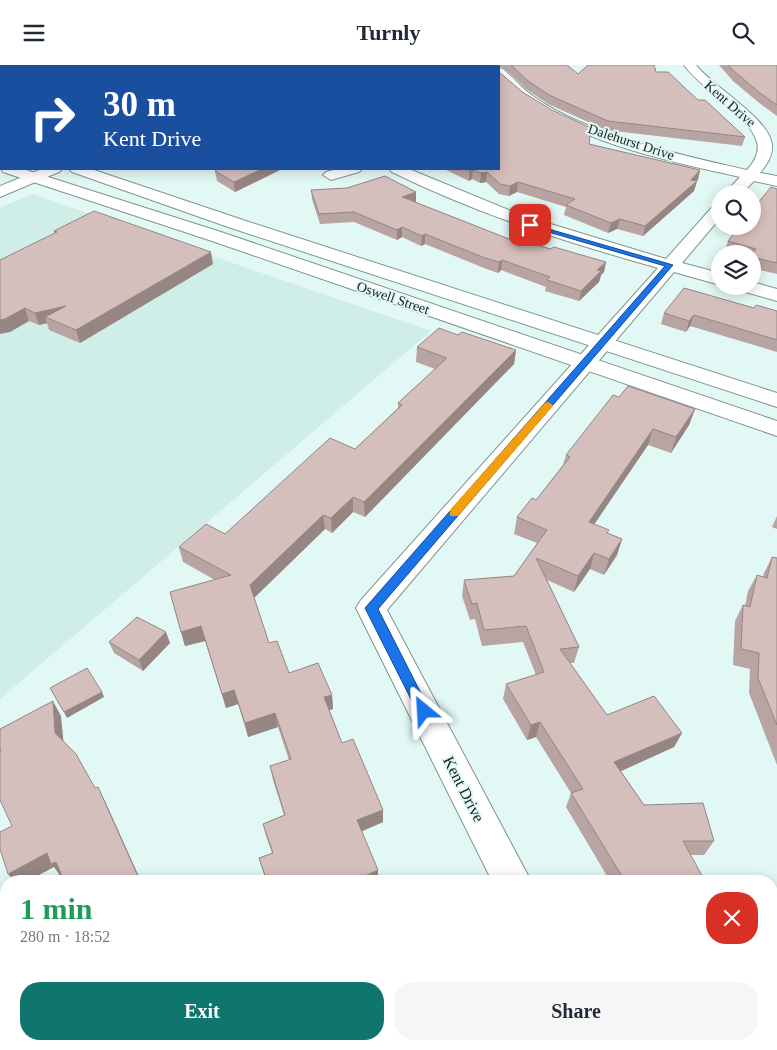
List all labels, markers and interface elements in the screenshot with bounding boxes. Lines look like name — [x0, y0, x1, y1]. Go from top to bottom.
icon: menu — [20, 19, 48, 47]
icon: search — [729, 19, 757, 47]
text: Turnly — [356, 20, 421, 45]
street label: Kent Drive — [701, 78, 759, 130]
icon: right — [20, 85, 85, 150]
text: 30 m — [103, 85, 176, 124]
street label: Dalehurst Drive — [586, 121, 676, 163]
text: Kent Drive — [103, 126, 201, 151]
map controls — [711, 185, 761, 295]
button: search — [711, 185, 761, 235]
pin — [509, 204, 551, 246]
icon: arrive — [516, 211, 544, 239]
button: layers — [711, 245, 761, 295]
street label: Oswell Street — [355, 279, 431, 317]
position arrow — [397, 684, 449, 736]
street label: Kent Drive — [440, 753, 488, 825]
text: 1 min — [20, 892, 93, 925]
button: close — [706, 892, 758, 944]
text: 280 m · 18:52 — [20, 928, 110, 945]
button: Exit — [20, 982, 384, 1040]
button: Share — [394, 982, 758, 1040]

